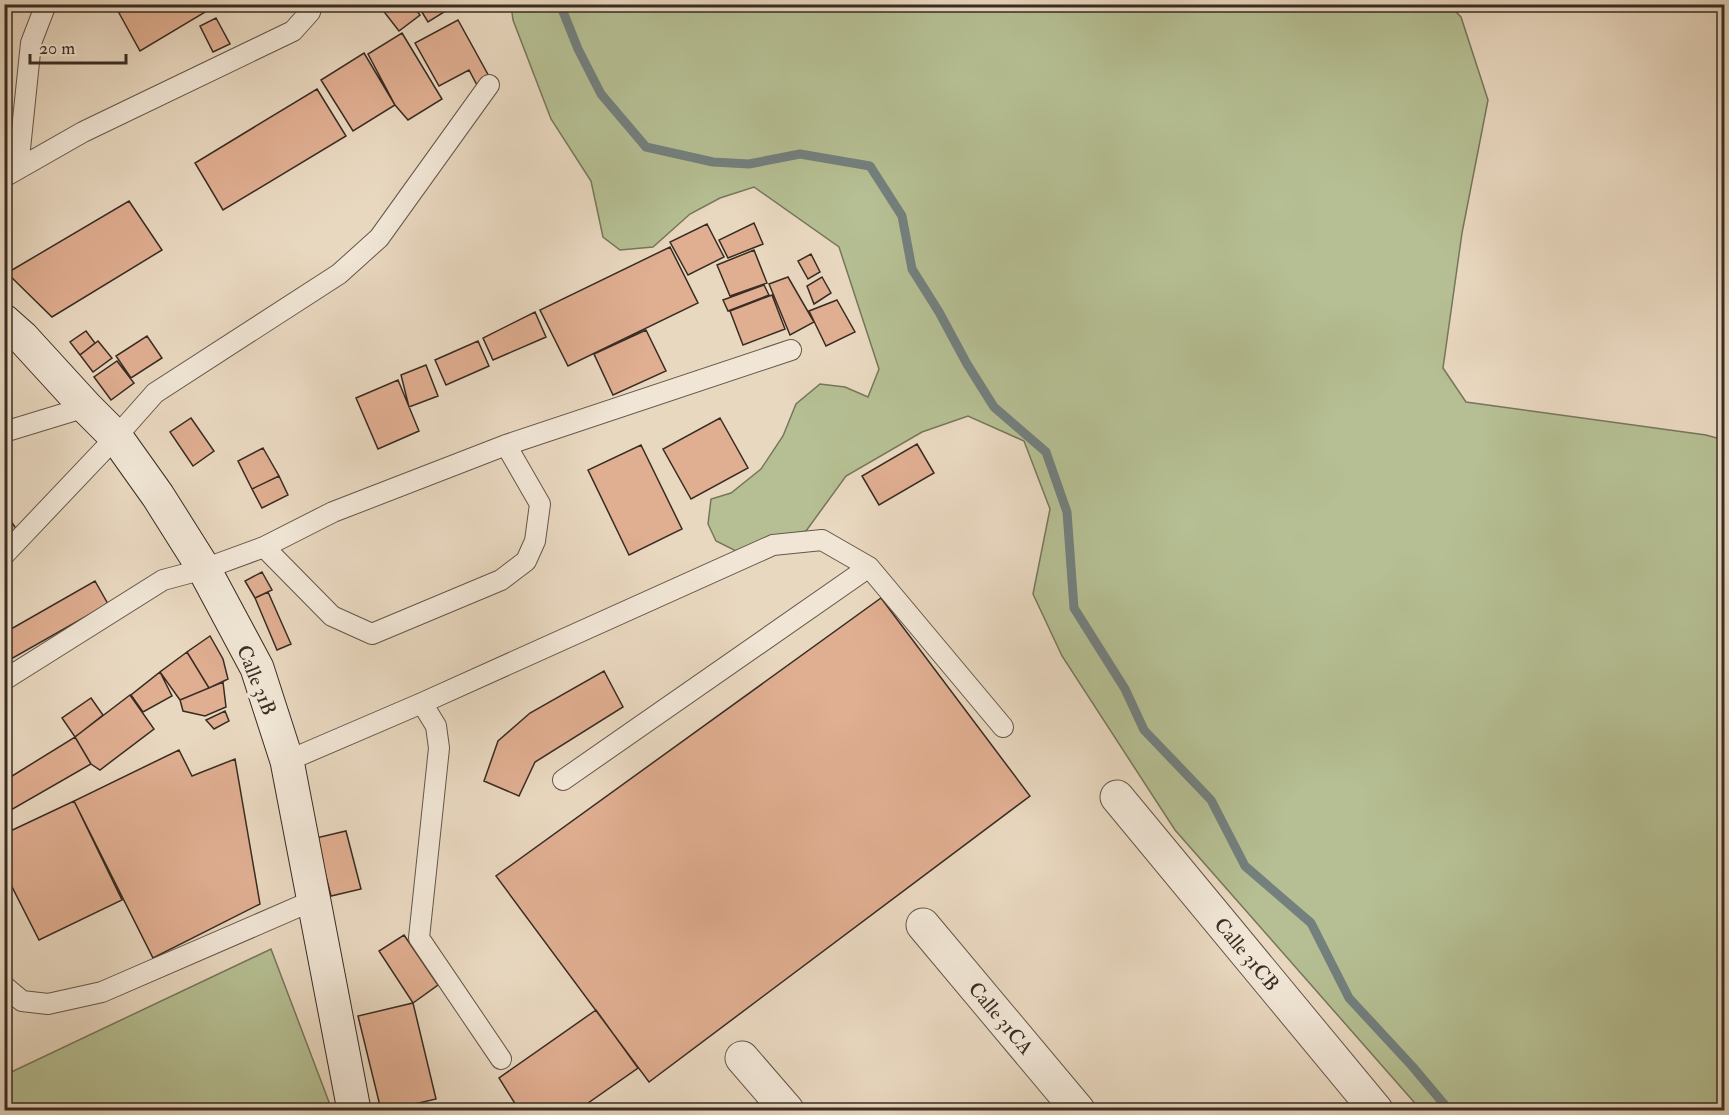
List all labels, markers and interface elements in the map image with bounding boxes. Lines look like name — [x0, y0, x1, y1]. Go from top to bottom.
scale bar — [30, 27, 126, 65]
text: 20 m — [39, 37, 75, 60]
street label: Calle 31B — [231, 641, 282, 719]
street label: Calle 31CB — [1209, 913, 1285, 996]
street label: Calle 31CA — [963, 977, 1039, 1060]

